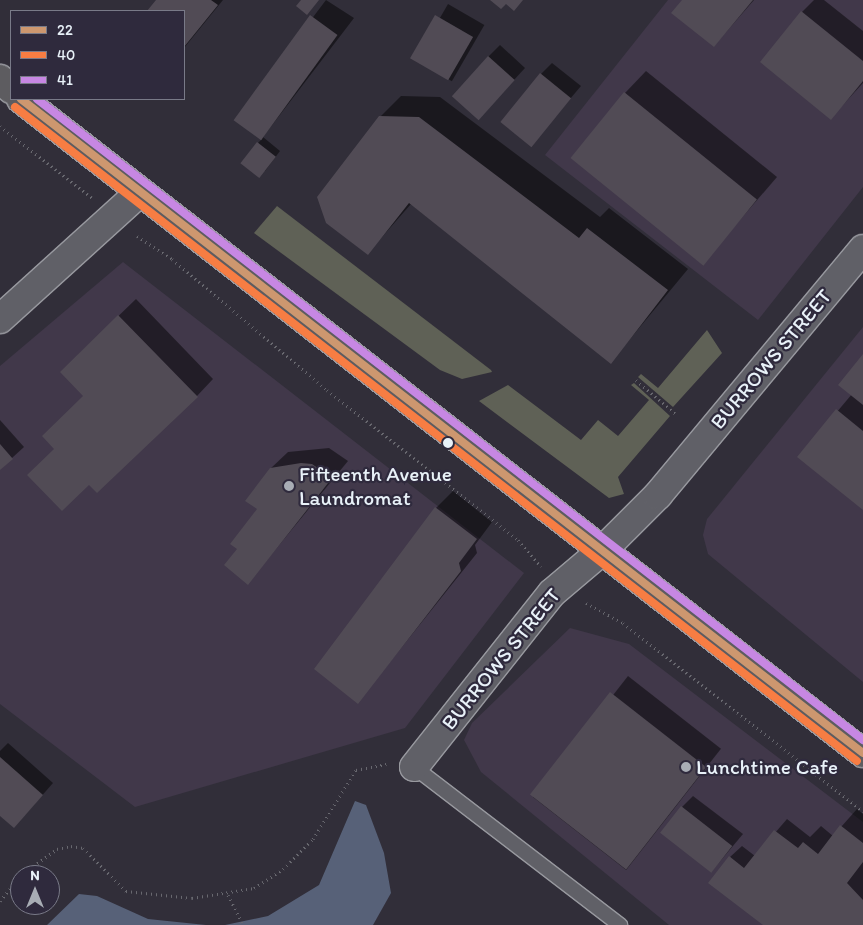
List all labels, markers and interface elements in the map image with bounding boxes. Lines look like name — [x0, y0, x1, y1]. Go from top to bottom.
legend — [10, 10, 185, 100]
text: 22 — [57, 21, 73, 39]
text: 40 — [57, 46, 75, 64]
text: 41 — [57, 71, 73, 89]
street label: BURROWS STREET — [705, 284, 837, 434]
unlabelled marker — [443, 438, 453, 448]
place label: Fifteenth Avenue Laundromat — [299, 461, 452, 511]
marker: Fifteenth Avenue Laundromat — [283, 480, 295, 492]
street label: BURROWS STREET — [436, 583, 566, 735]
place label: Lunchtime Cafe — [696, 754, 838, 780]
marker: Lunchtime Cafe — [680, 761, 692, 773]
north arrow — [10, 865, 60, 915]
text: N — [30, 867, 40, 884]

